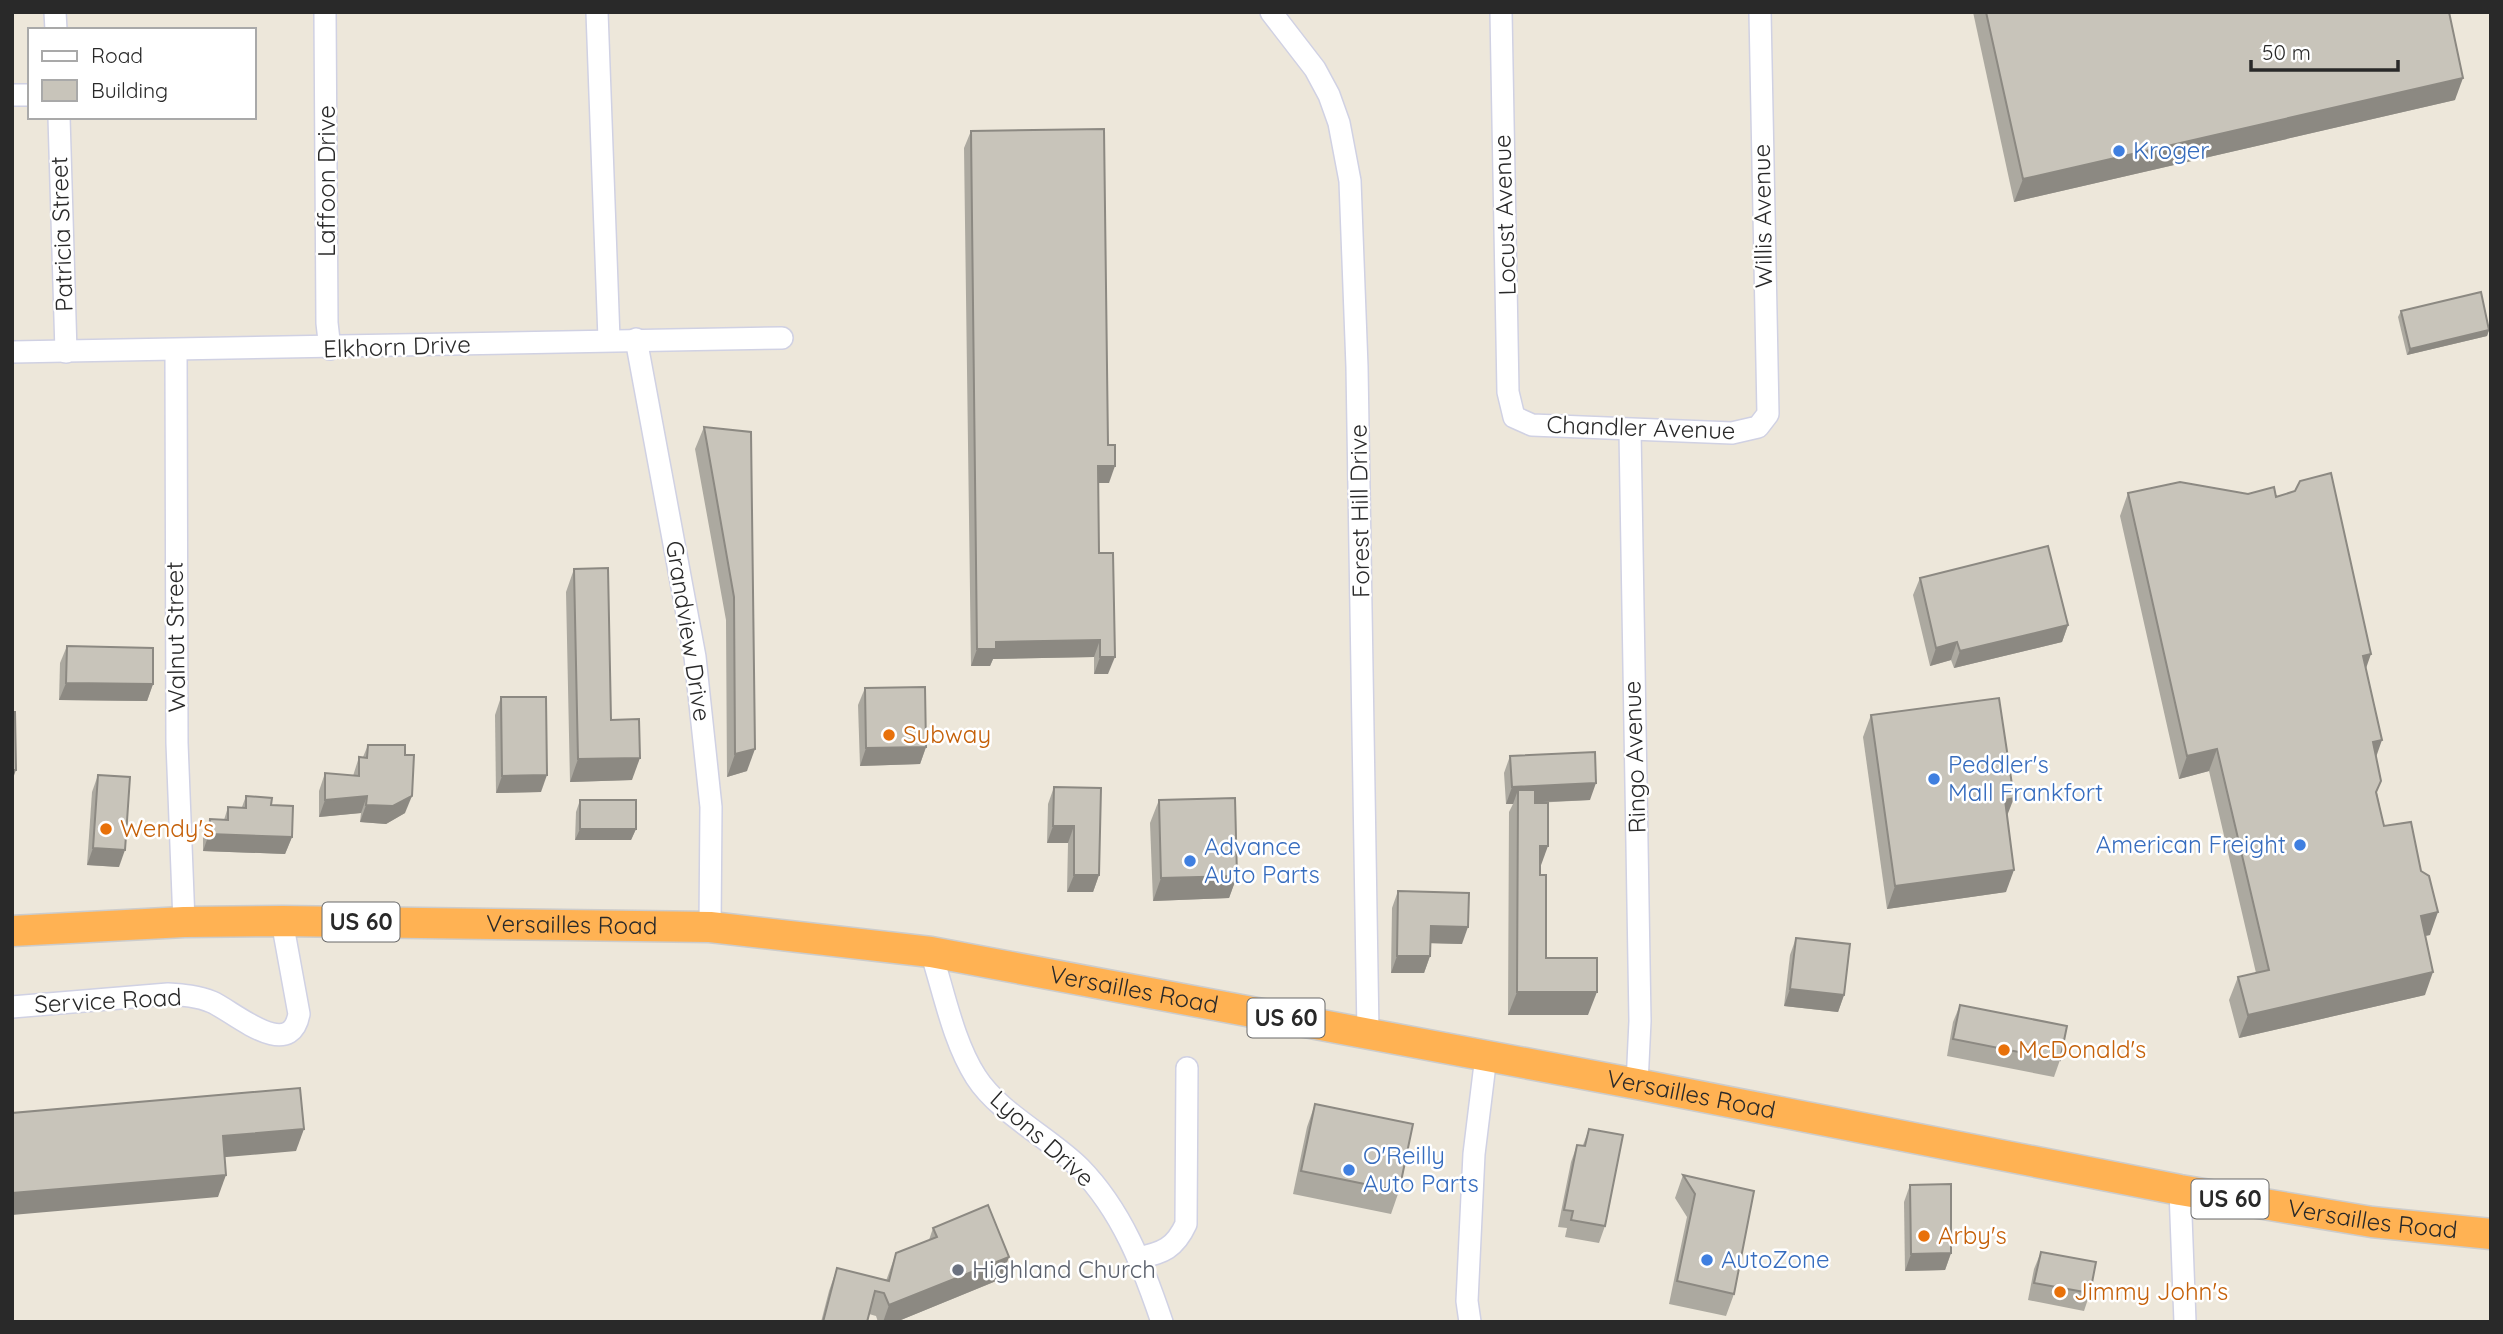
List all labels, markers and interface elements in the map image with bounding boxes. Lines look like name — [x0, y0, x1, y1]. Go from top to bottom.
legend — [28, 28, 256, 119]
scale bar — [2251, 28, 2398, 72]
text: 50 m — [2262, 39, 2311, 65]
text: Road — [91, 42, 143, 68]
text: Building — [91, 77, 168, 103]
street label: Laffoon Drive — [311, 105, 341, 257]
street label: Locust Avenue — [1486, 134, 1522, 296]
place label: Kroger — [2133, 135, 2210, 165]
marker: Kroger — [2111, 143, 2127, 159]
street label: Willis Avenue — [1746, 144, 1778, 288]
street label: Patricia Street — [43, 156, 79, 312]
street label: Elkhorn Drive — [323, 328, 471, 364]
street label: Chandler Avenue — [1546, 409, 1736, 445]
street label: Forest Hill Drive — [1342, 424, 1376, 598]
street label: Grandview Drive — [660, 538, 718, 723]
street label: Walnut Street — [159, 561, 191, 713]
street label: Ringo Avenue — [1616, 680, 1652, 834]
place label: Subway — [903, 719, 991, 749]
marker: Subway — [881, 727, 897, 743]
place label: Peddler's Mall Frankfort — [1948, 749, 2103, 807]
marker: Peddler's Mall Frankfort — [1926, 771, 1942, 787]
place label: Wendy's — [120, 813, 214, 843]
marker: Wendy's — [98, 821, 114, 837]
place label: American Freight — [2096, 829, 2286, 859]
place label: Advance Auto Parts — [1204, 831, 1320, 889]
marker: American Freight — [2292, 837, 2308, 853]
marker: Advance Auto Parts — [1182, 853, 1198, 869]
road number: US 60 — [322, 903, 400, 942]
street label: Versailles Road — [486, 908, 658, 940]
street label: Versailles Road — [1047, 958, 1221, 1019]
street label: Service Road — [34, 981, 182, 1019]
road number: US 60 — [1248, 998, 1324, 1037]
place label: McDonald's — [2018, 1034, 2146, 1064]
marker: McDonald's — [1996, 1042, 2012, 1058]
street label: Versailles Road — [1604, 1063, 1778, 1125]
street label: Lyons Drive — [984, 1084, 1101, 1193]
place label: O'Reilly Auto Parts — [1363, 1140, 1479, 1198]
marker: O'Reilly Auto Parts — [1341, 1162, 1357, 1178]
road number: US 60 — [2192, 1180, 2268, 1218]
street label: Versailles Road — [2285, 1192, 2459, 1245]
place label: Arby's — [1938, 1220, 2007, 1250]
marker: Arby's — [1916, 1228, 1932, 1244]
place label: AutoZone — [1721, 1244, 1829, 1274]
marker: AutoZone — [1699, 1252, 1715, 1268]
place label: Highland Church — [972, 1254, 1156, 1284]
marker: Highland Church — [950, 1262, 966, 1278]
place label: Jimmy John's — [2074, 1276, 2228, 1306]
marker: Jimmy John's — [2052, 1284, 2068, 1300]

